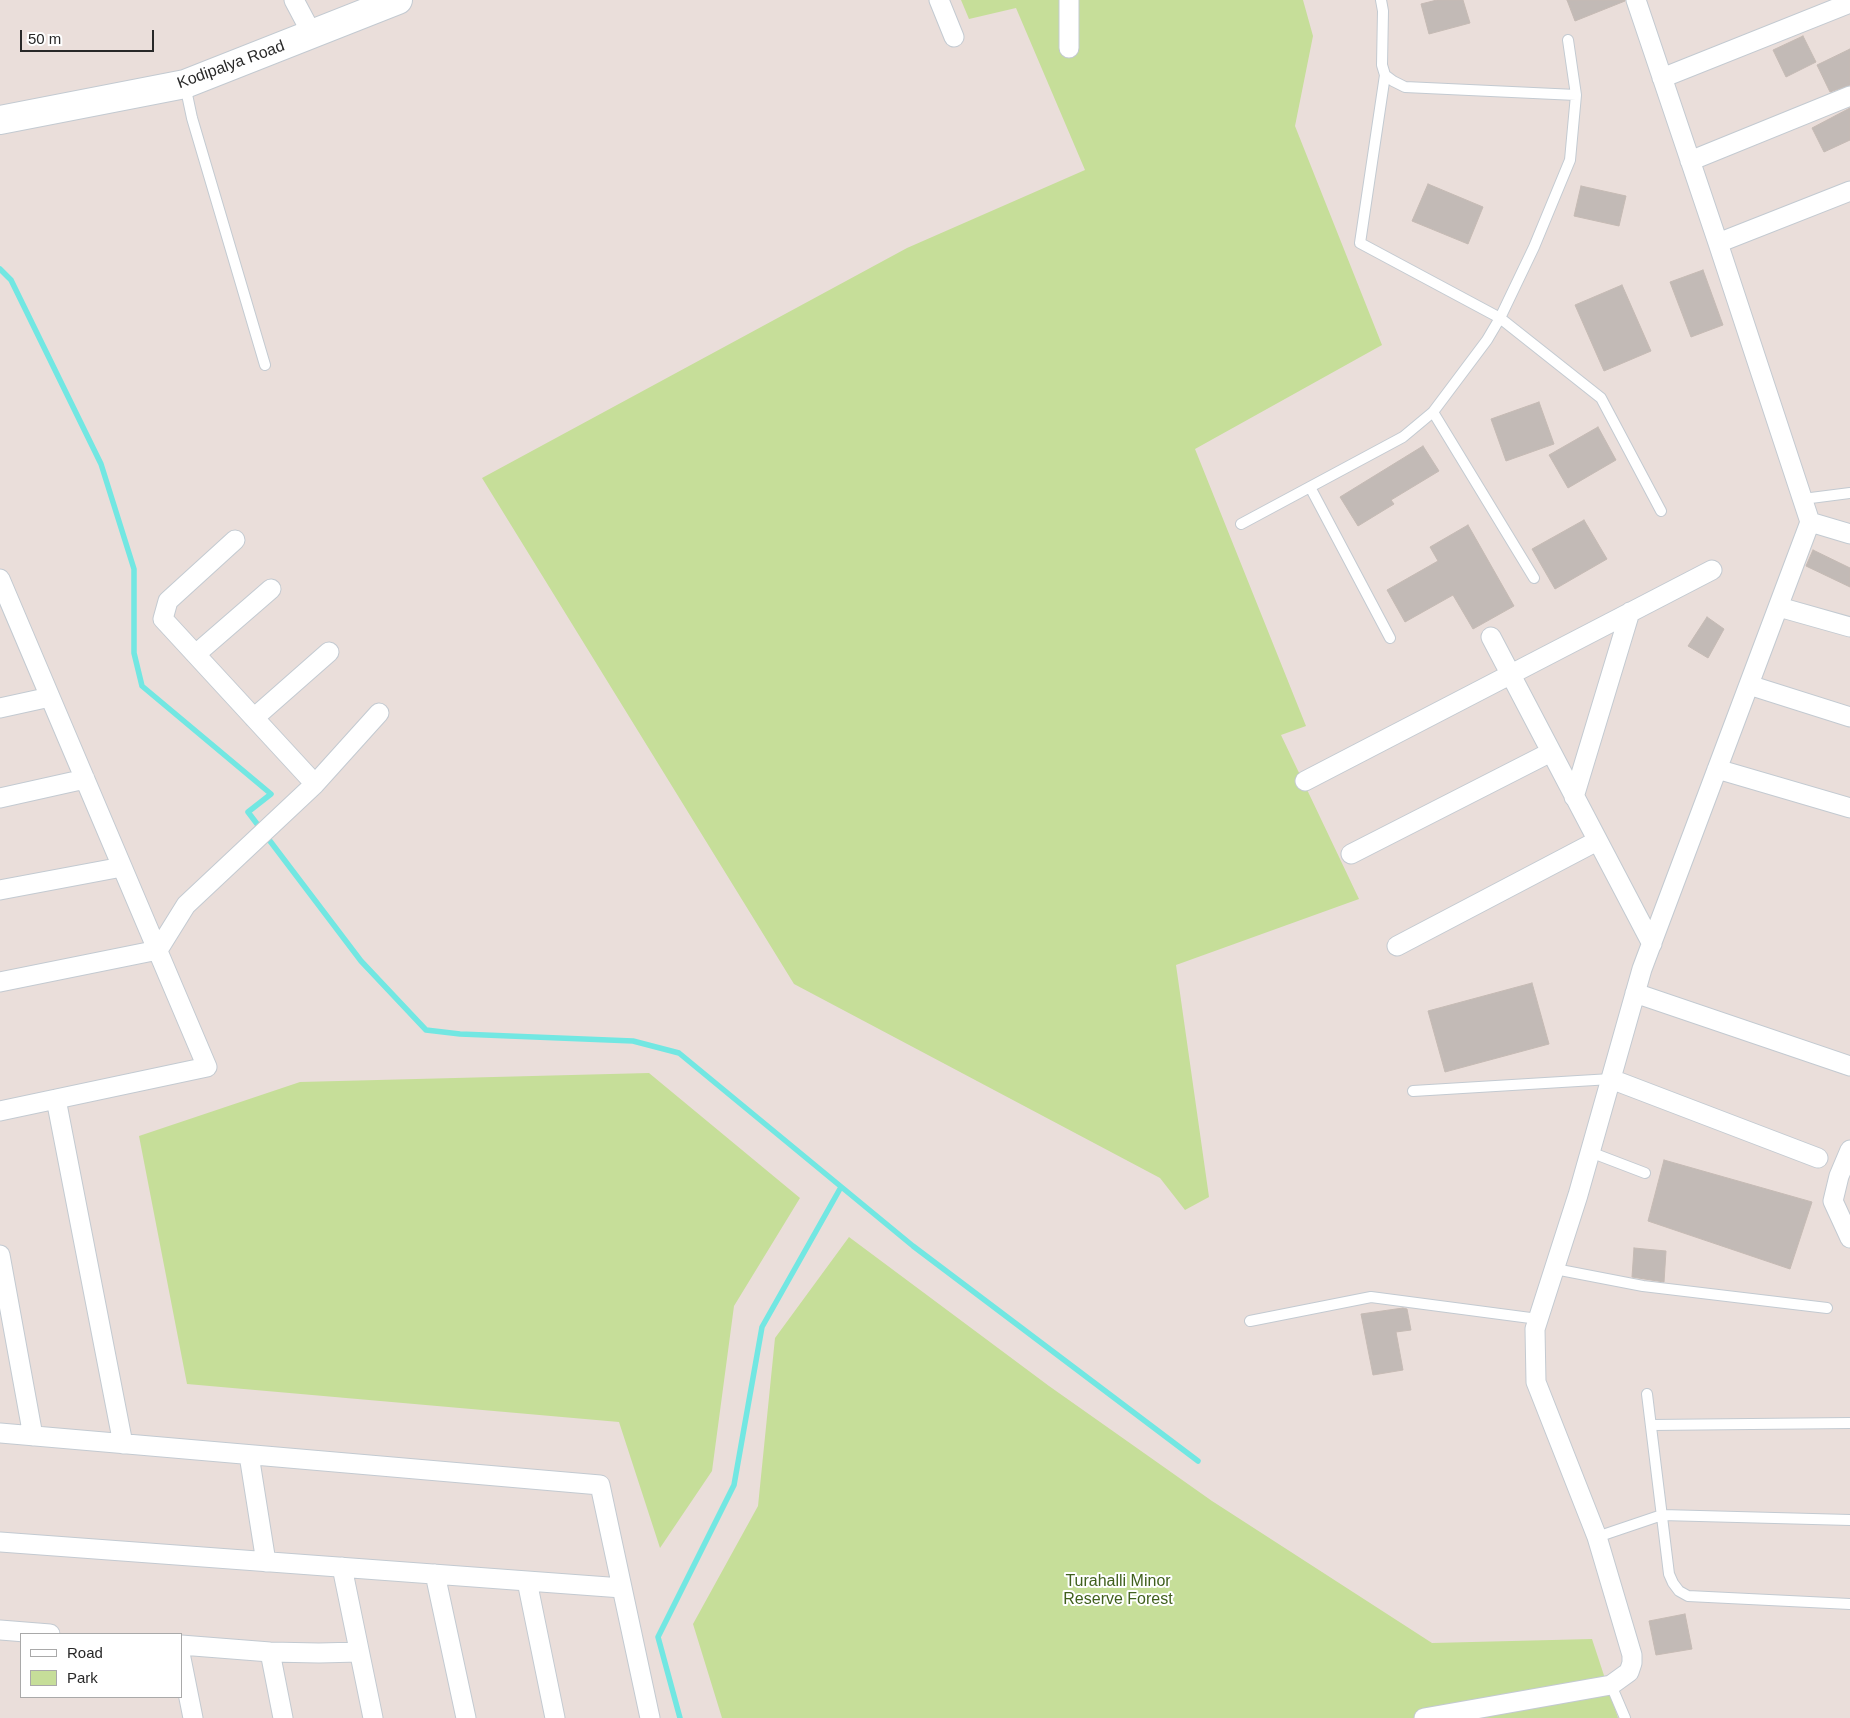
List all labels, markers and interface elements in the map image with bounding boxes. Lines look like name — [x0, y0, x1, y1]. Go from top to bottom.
scale bar — [22, 20, 156, 52]
text: 50 m — [28, 30, 61, 47]
street label: Kodipalya Road — [175, 37, 287, 93]
park label: Turahalli Minor Reserve Forest — [1063, 1572, 1173, 1610]
legend — [20, 1633, 182, 1698]
text: Road — [67, 1644, 103, 1661]
text: Park — [67, 1669, 98, 1686]

